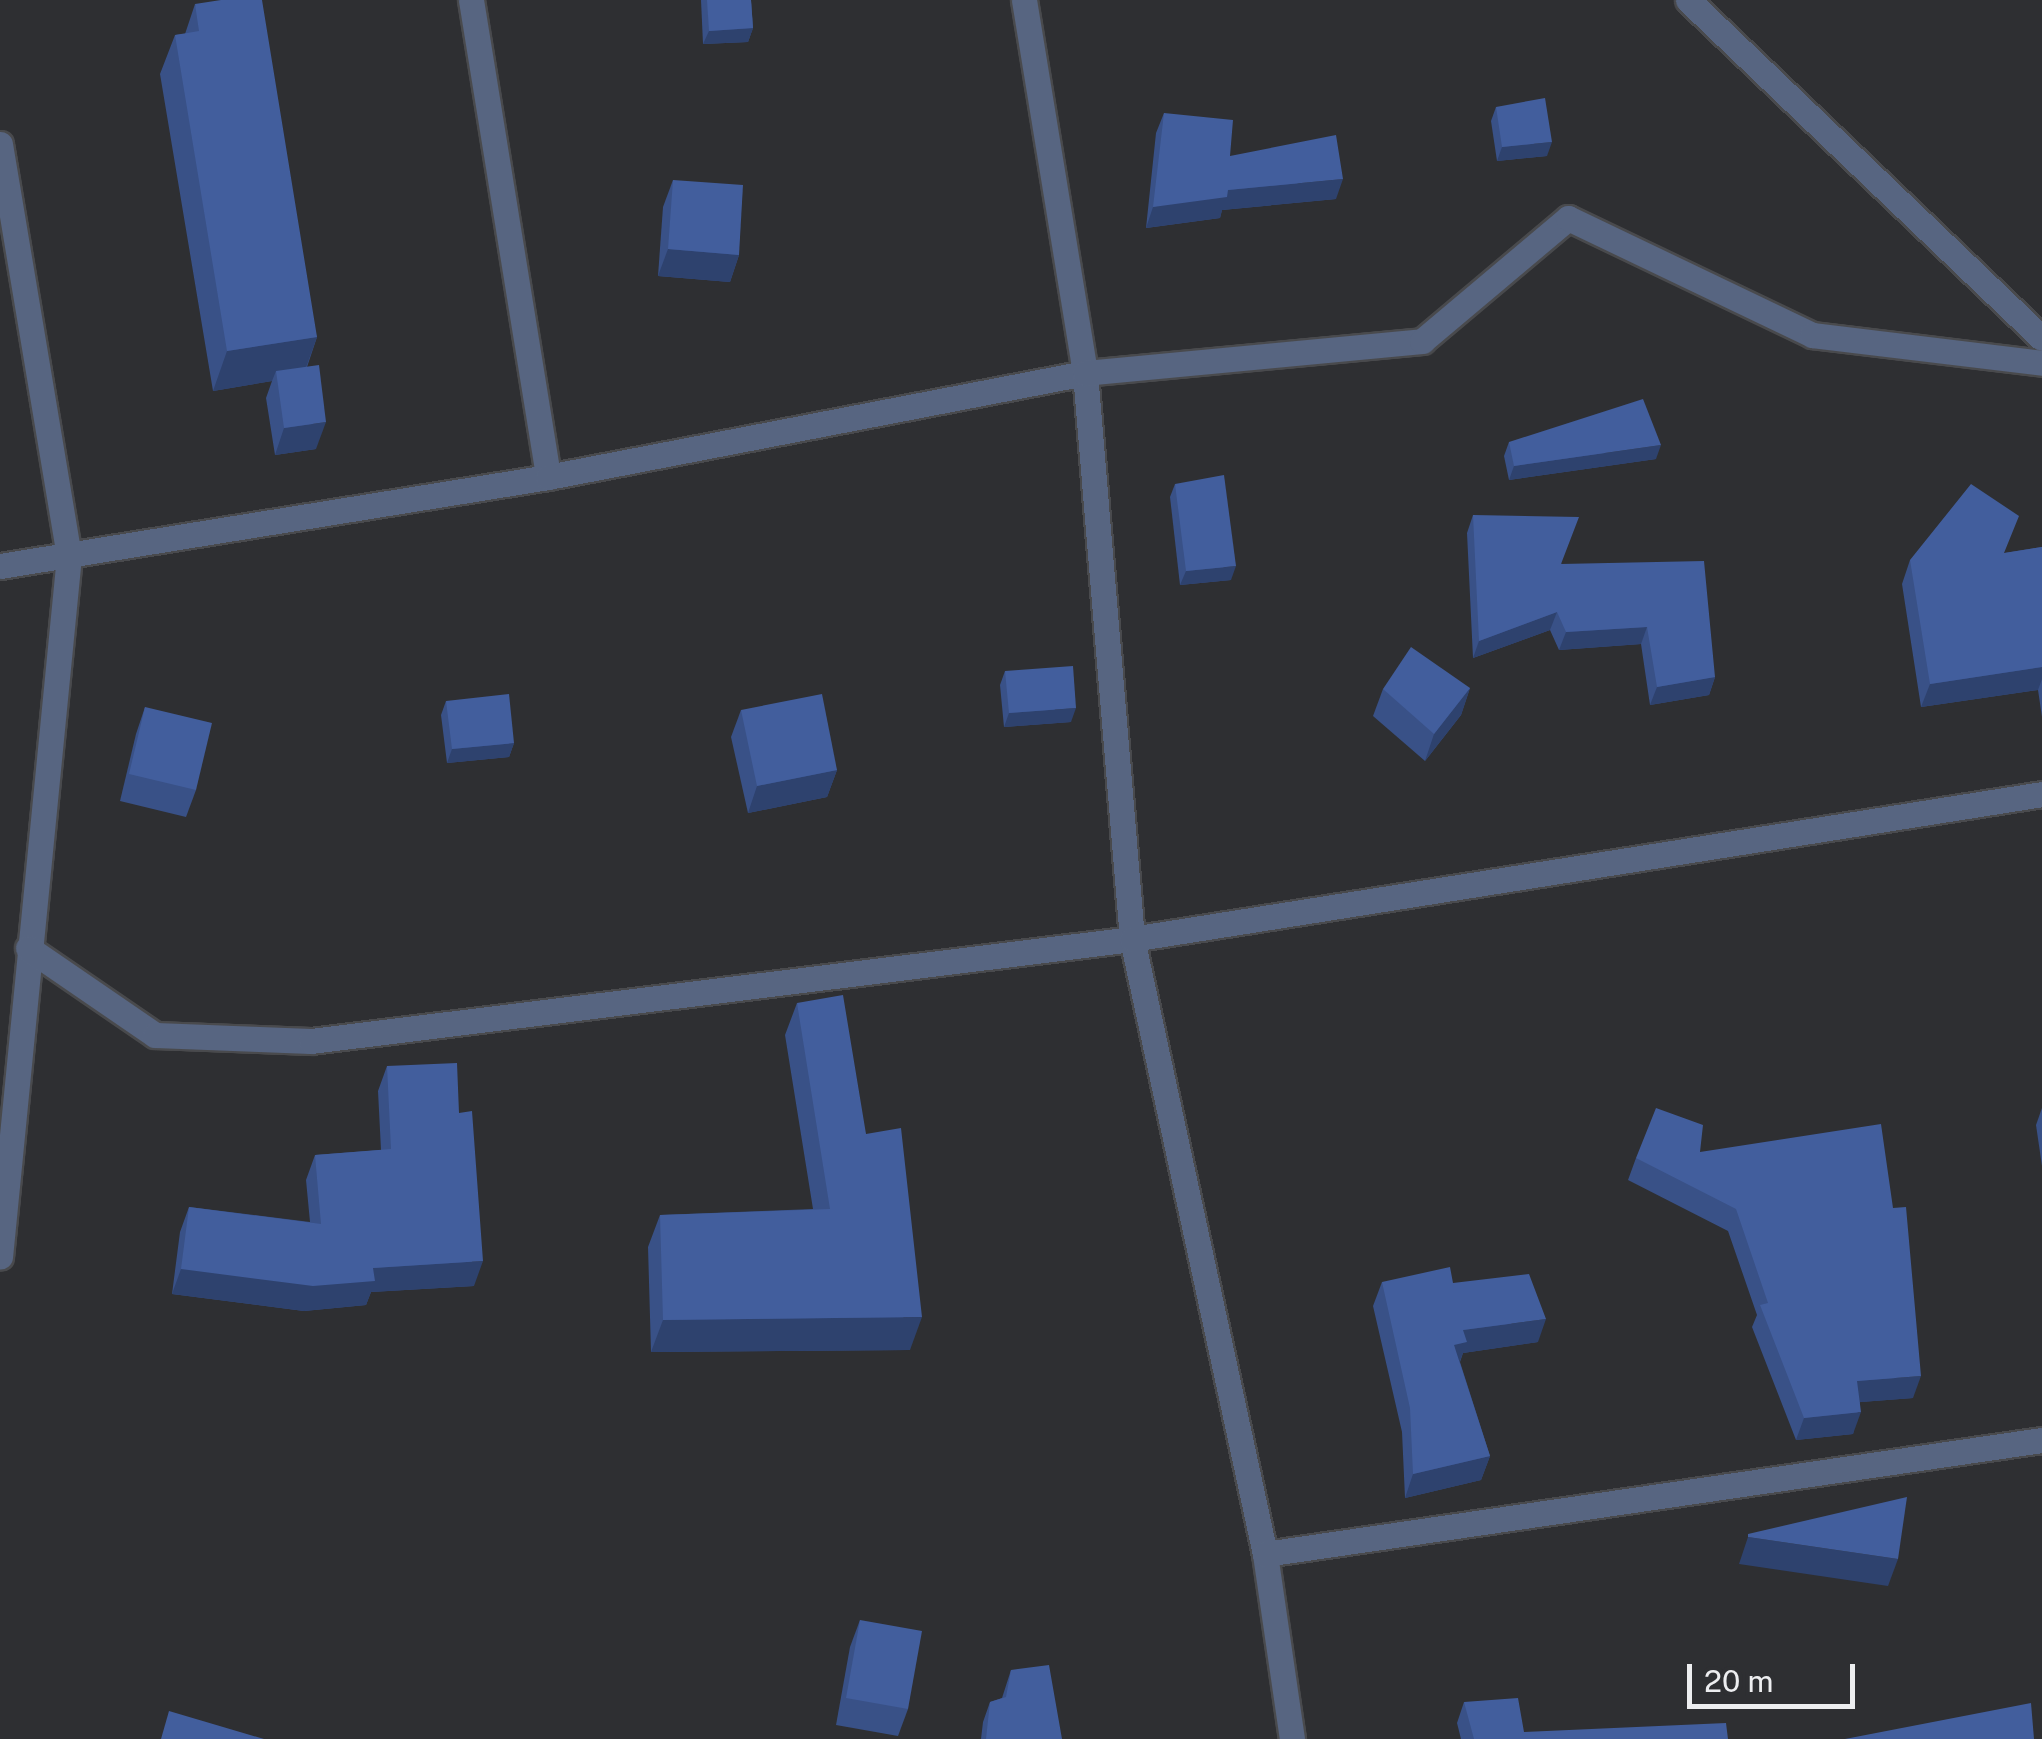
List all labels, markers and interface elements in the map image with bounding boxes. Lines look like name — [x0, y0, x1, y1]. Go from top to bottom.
scale bar — [1692, 1644, 1860, 1706]
text: 20 m — [1704, 1663, 1773, 1699]

